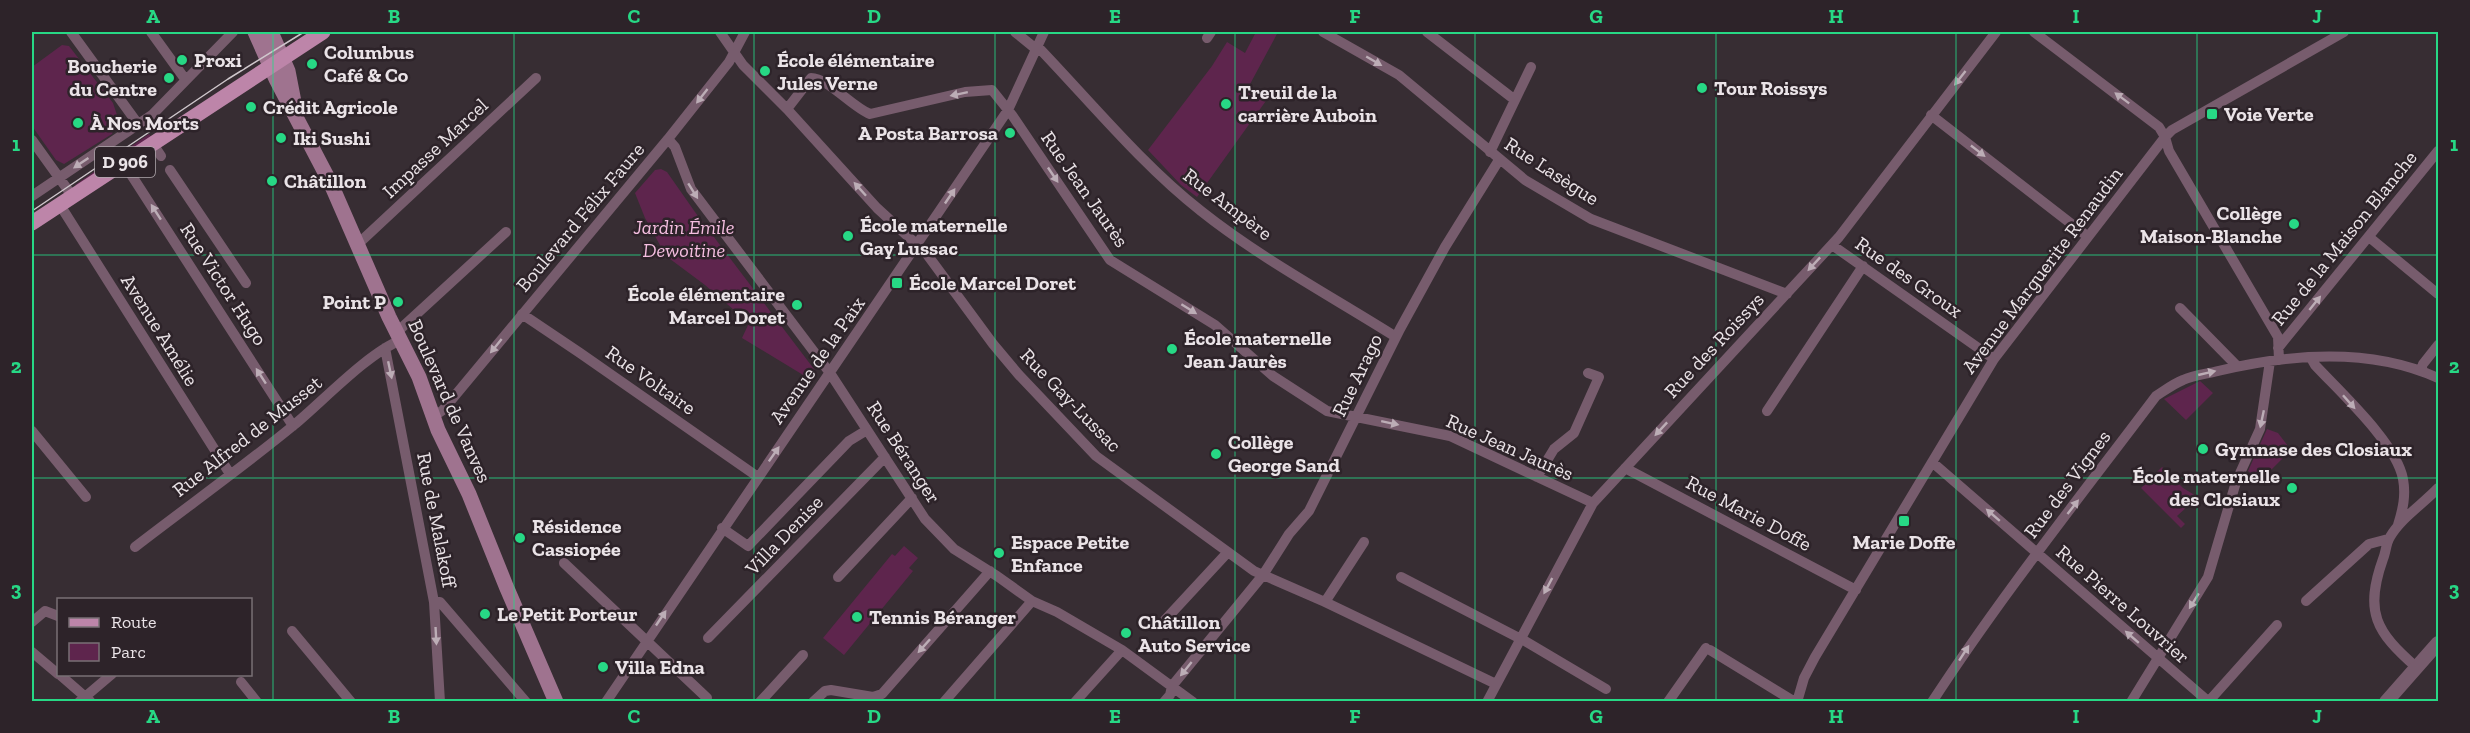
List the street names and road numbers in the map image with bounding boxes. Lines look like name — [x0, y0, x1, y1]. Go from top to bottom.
street label: Impasse Marcel — [377, 93, 493, 203]
street label: Rue Jean Jaurès — [1036, 126, 1134, 252]
street label: Rue Lasègue — [1500, 132, 1604, 210]
street label: Boulevard Félix Faure — [511, 138, 649, 296]
street label: Rue de la Maison Blanche — [2266, 146, 2422, 330]
road number: D 906 — [95, 147, 155, 177]
street label: Avenue Marguerite Renaudin — [1957, 162, 2128, 378]
street label: Rue Ampère — [1179, 163, 1277, 245]
street label: Rue Victor Hugo — [175, 218, 273, 350]
street label: Rue des Groux — [1851, 231, 1967, 323]
street label: Avenue Amélie — [116, 270, 204, 390]
street label: Rue des Roissys — [1659, 287, 1769, 403]
street label: Avenue de la Paix — [764, 292, 870, 428]
street label: Boulevard de Vanves — [403, 316, 497, 486]
street label: Rue Arago — [1327, 330, 1387, 420]
street label: Rue Voltaire — [601, 340, 701, 420]
street label: Rue Gay-Lussac — [1015, 343, 1127, 457]
street label: Rue Alfred de Musset — [168, 370, 327, 502]
street label: Rue Béranger — [862, 396, 946, 508]
street label: Rue Jean Jaurès — [1443, 408, 1577, 486]
street label: Rue des Vignes — [2019, 425, 2115, 543]
street label: Rue de Malakoff — [412, 450, 462, 591]
street label: Rue Marie Doffe — [1682, 470, 1816, 556]
street label: Villa Denise — [739, 490, 828, 581]
street label: Rue Pierre Louvrier — [2051, 540, 2195, 668]

